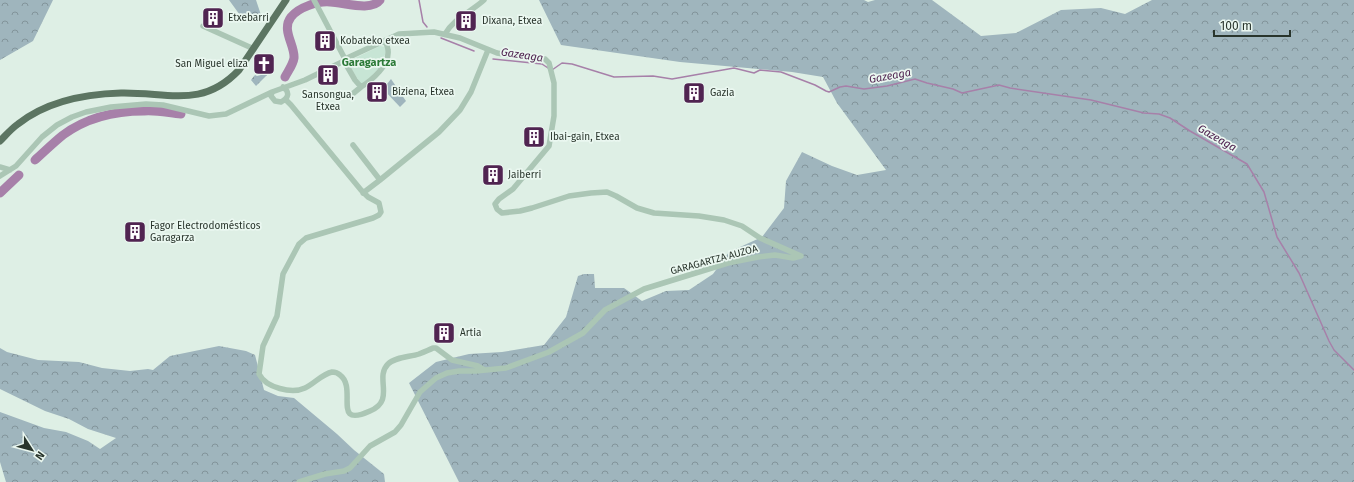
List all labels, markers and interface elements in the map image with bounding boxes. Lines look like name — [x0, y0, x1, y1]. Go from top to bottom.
building icon: Etxebarri — [200, 5, 226, 31]
building icon: Dixana, Etxea — [453, 8, 479, 34]
place label: Etxebarri — [228, 12, 269, 24]
scale bar — [1214, 12, 1290, 38]
place label: Dixana, Etxea — [482, 15, 542, 27]
text: 100 m — [1220, 19, 1252, 33]
building icon: Kobateko etxea — [312, 28, 338, 54]
place label: Kobateko etxea — [340, 35, 410, 47]
water label: Gazeaga — [500, 45, 544, 65]
church icon: San Miguel eliza — [251, 51, 277, 77]
district label: Garagartza — [342, 56, 396, 69]
place label: San Miguel eliza — [175, 58, 248, 70]
building icon: Sansongua, Etxea — [315, 62, 341, 88]
water label: Gazeaga — [868, 66, 912, 86]
building icon: Biziena, Etxea — [364, 79, 390, 105]
building icon: Gazia — [681, 80, 707, 106]
place label: Biziena, Etxea — [392, 86, 454, 98]
place label: Gazia — [710, 87, 734, 99]
place label: Sansongua, Etxea — [302, 89, 354, 113]
water label: Gazeaga — [1195, 122, 1239, 154]
building icon: Ibai-gain, Etxea — [521, 124, 547, 150]
place label: Ibai-gain, Etxea — [550, 131, 620, 143]
building icon: Jaiberri — [480, 162, 506, 188]
place label: Jaiberri — [508, 169, 541, 181]
building icon: Fagor Electrodomésticos Garagarza — [122, 219, 148, 245]
place label: Fagor Electrodomésticos Garagarza — [150, 220, 261, 244]
street label: GARAGARTZA AUZOA — [669, 243, 759, 277]
building icon: Artia — [431, 320, 457, 346]
place label: Artia — [460, 327, 481, 339]
north arrow — [12, 430, 52, 470]
text: N — [32, 449, 47, 462]

